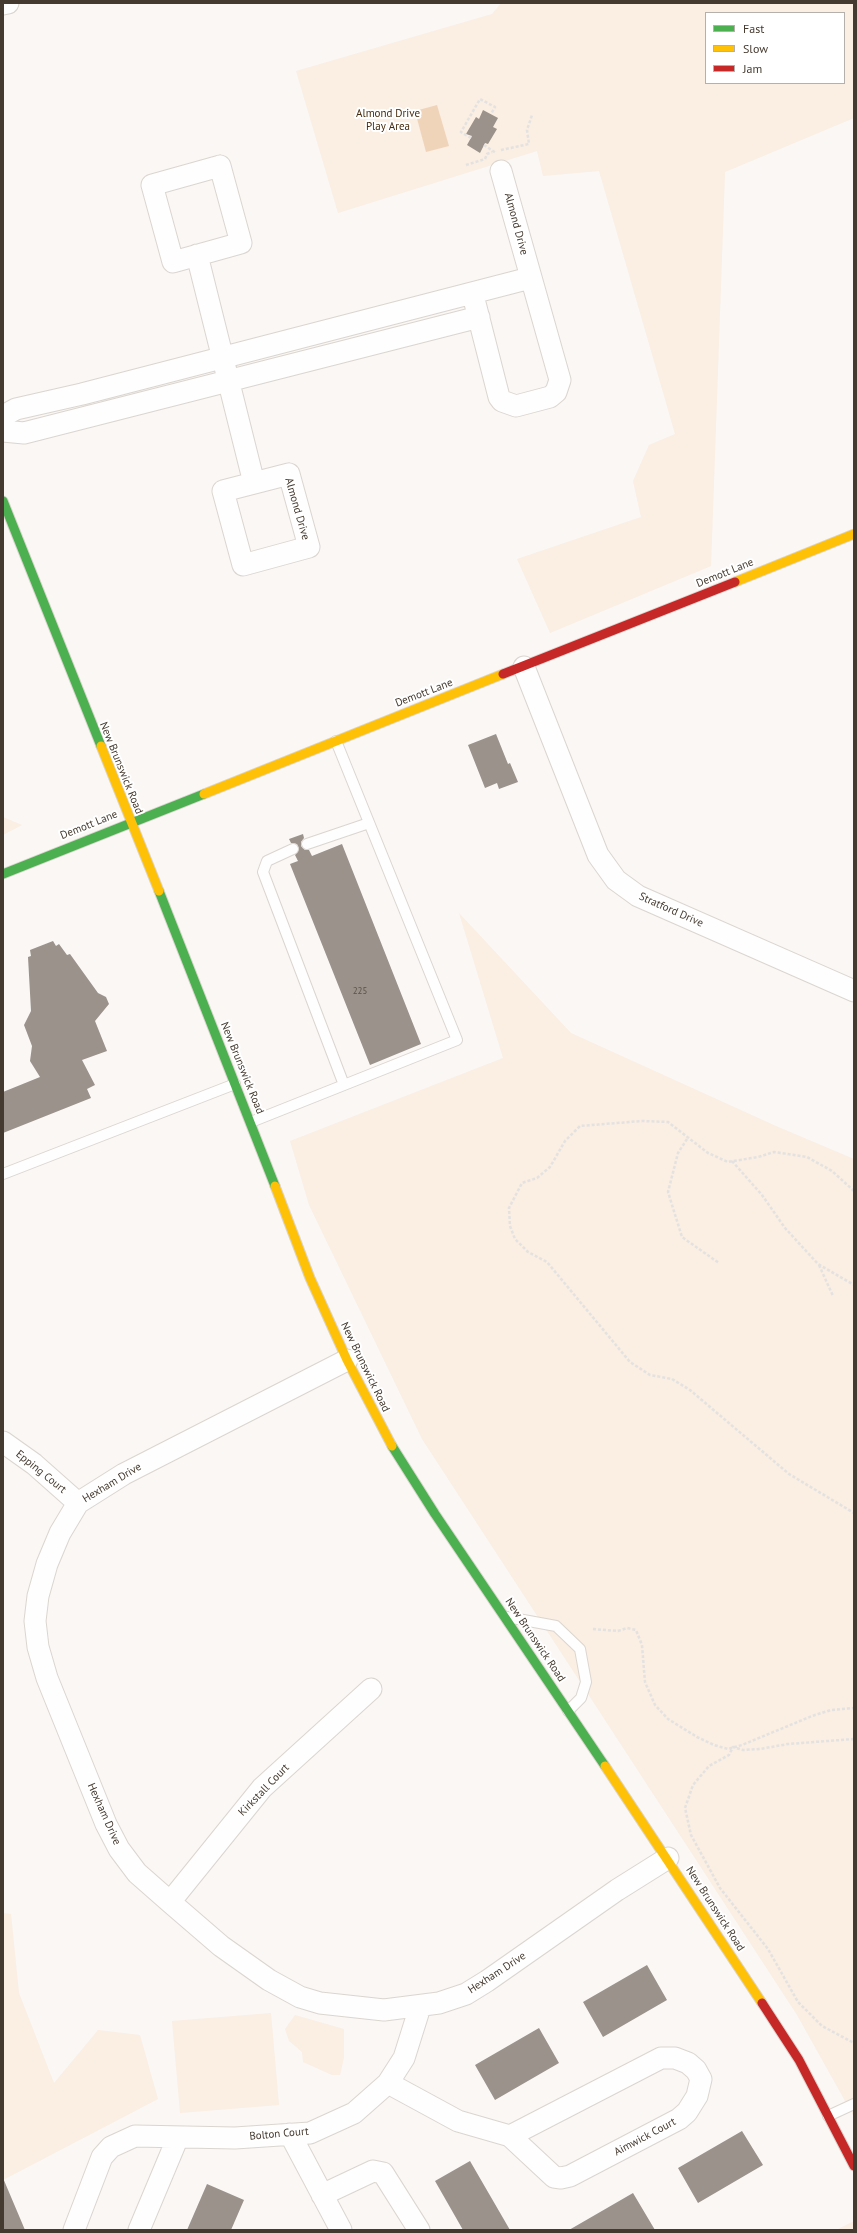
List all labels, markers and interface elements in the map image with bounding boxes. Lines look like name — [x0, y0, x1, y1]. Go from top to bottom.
legend — [705, 12, 845, 84]
text: Fast — [743, 21, 764, 36]
text: Slow — [743, 41, 768, 56]
text: Jam — [743, 61, 762, 76]
park label: Almond Drive Play Area — [356, 107, 420, 133]
street label: Almond Drive — [501, 191, 531, 257]
street label: Almond Drive — [282, 476, 312, 542]
street label: Demott Lane — [694, 556, 756, 590]
street label: Demott Lane — [393, 676, 455, 710]
street label: New Brunswick Road — [97, 720, 145, 816]
street label: Demott Lane — [58, 808, 120, 842]
street label: Stratford Drive — [637, 890, 705, 930]
house number: 225 — [353, 986, 367, 996]
street label: New Brunswick Road — [218, 1020, 266, 1116]
street label: New Brunswick Road — [338, 1320, 392, 1414]
street label: Epping Court — [13, 1448, 69, 1496]
street label: Hexham Drive — [80, 1460, 144, 1506]
street label: New Brunswick Road — [502, 1596, 568, 1684]
street label: Kirkstall Court — [236, 1761, 292, 1819]
street label: Hexham Drive — [84, 1781, 124, 1847]
street label: New Brunswick Road — [683, 1864, 747, 1954]
street label: Hexham Drive — [466, 1949, 528, 1997]
street label: Aimwick Court — [612, 2115, 678, 2159]
street label: Bolton Court — [249, 2125, 309, 2143]

